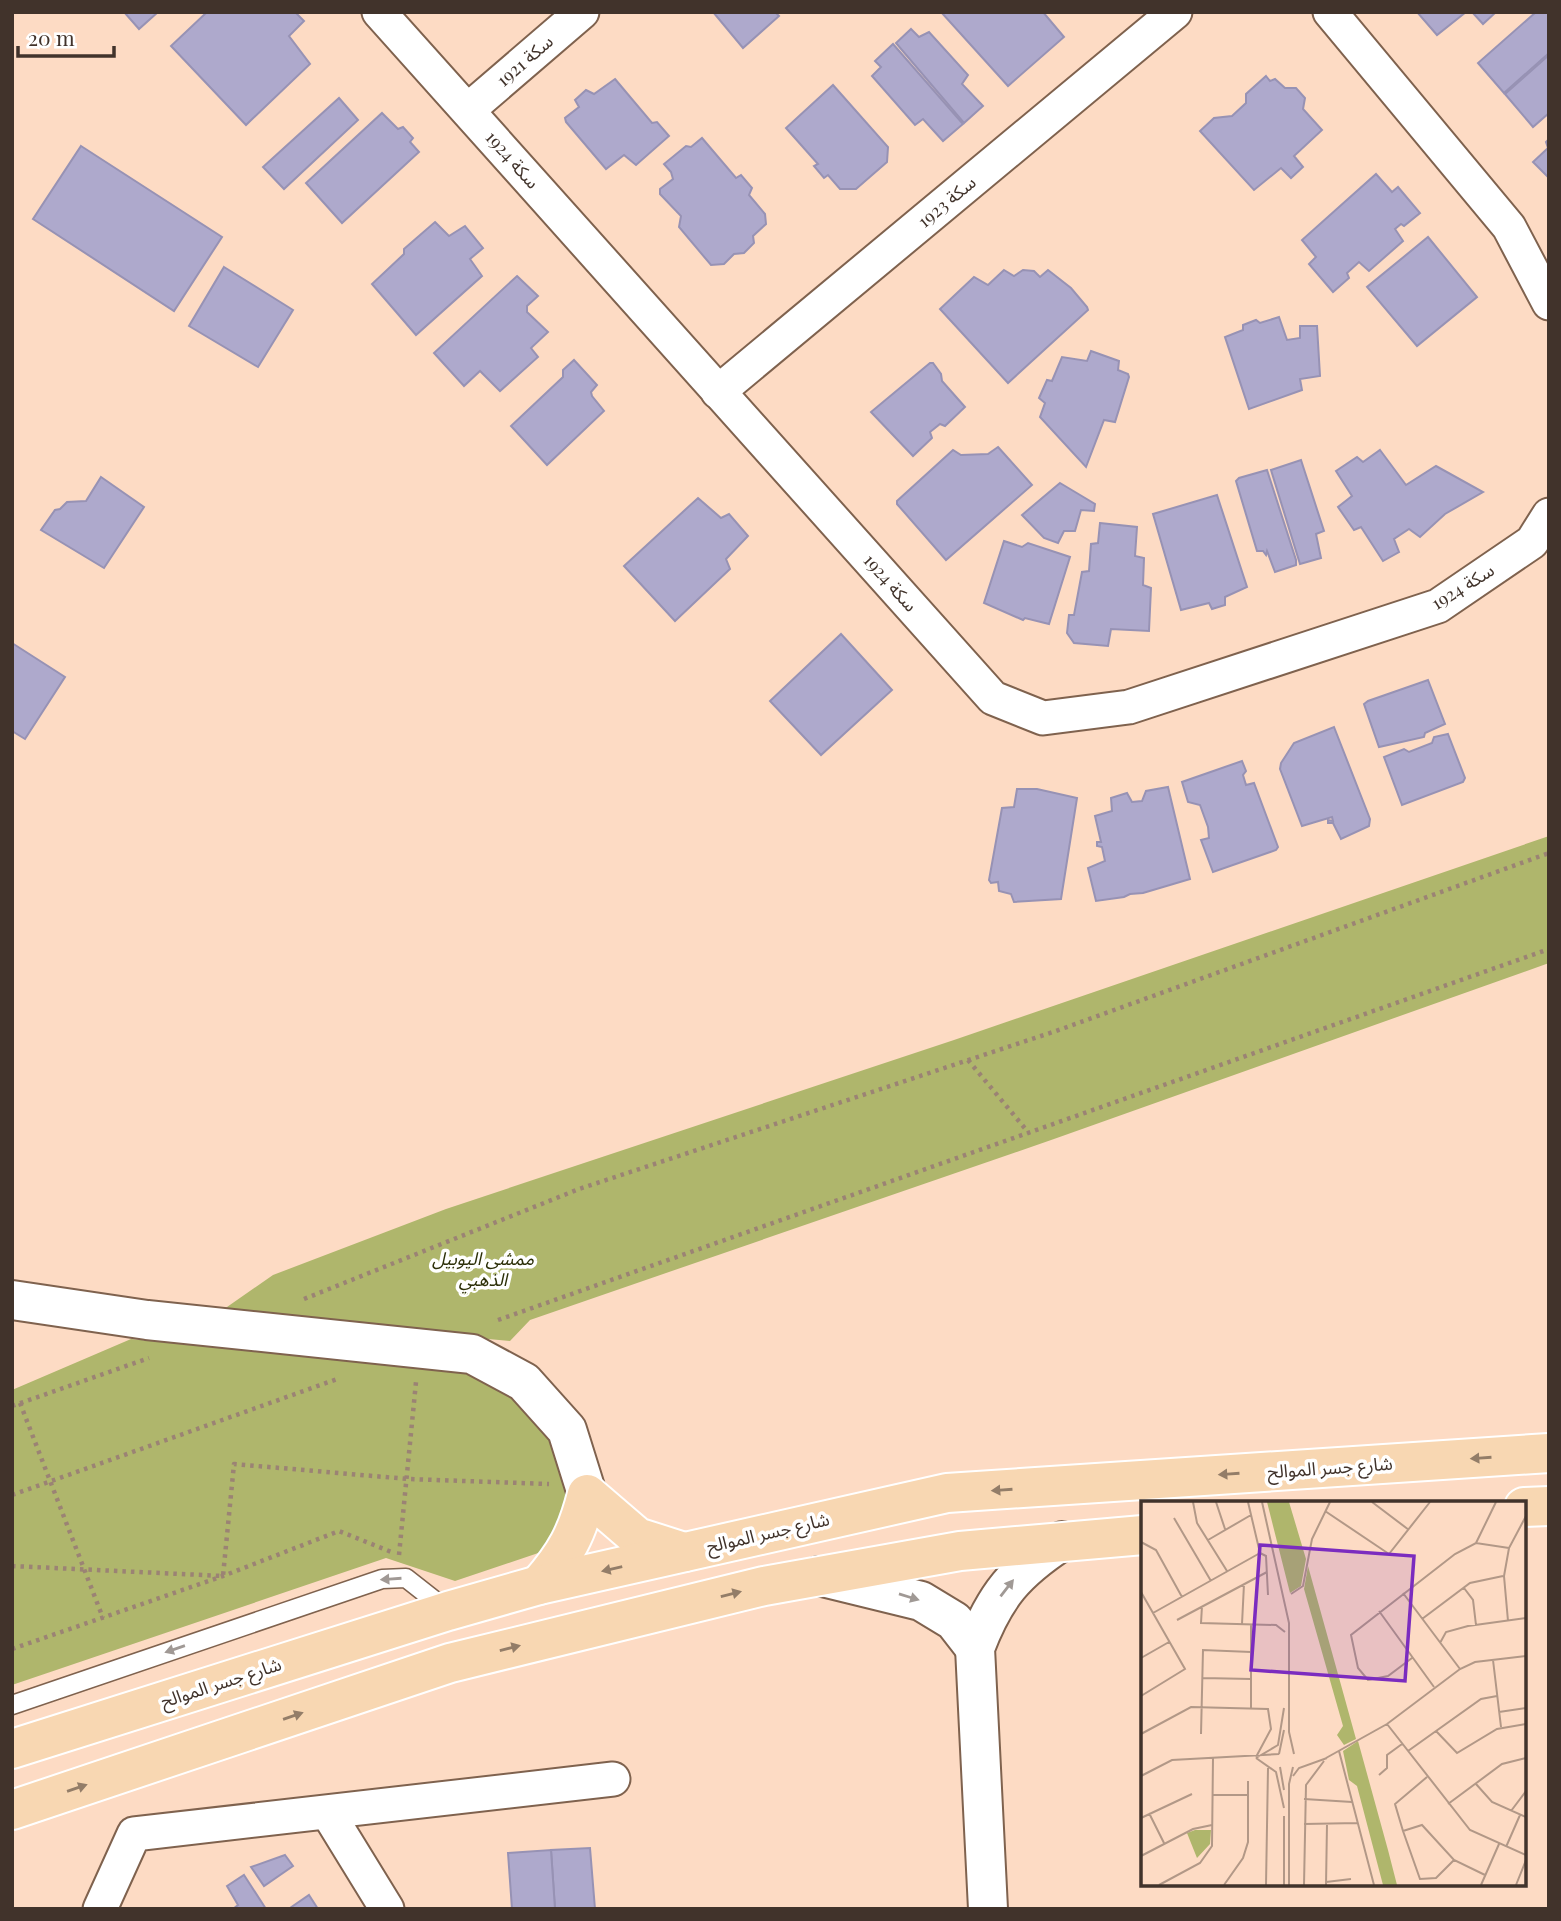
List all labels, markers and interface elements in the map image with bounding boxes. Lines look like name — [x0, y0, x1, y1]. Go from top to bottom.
scale bar — [18, 14, 114, 58]
text: 20 m — [28, 23, 75, 51]
street label: سكة 1921 — [491, 29, 558, 91]
street label: سكة 1924 — [480, 125, 545, 193]
street label: سكة 1923 — [912, 170, 981, 233]
street label: سكة 1924 — [858, 548, 923, 616]
street label: سكة 1924 — [1426, 557, 1498, 615]
park label: ممشى اليوبيل الذهبي — [432, 1246, 534, 1294]
street label: شارع جسر الموالح — [1266, 1451, 1394, 1486]
one-way arrow — [1469, 1453, 1491, 1464]
one-way arrow — [1218, 1469, 1240, 1480]
one-way arrow — [991, 1484, 1013, 1495]
inset map — [1141, 1501, 1526, 1886]
street label: شارع جسر الموالح — [704, 1506, 832, 1561]
one-way arrow — [601, 1563, 623, 1574]
one-way arrow — [380, 1574, 402, 1585]
one-way arrow — [999, 1580, 1014, 1598]
one-way arrow — [720, 1589, 742, 1600]
one-way arrow — [899, 1593, 920, 1603]
one-way arrow — [499, 1643, 521, 1654]
one-way arrow — [165, 1644, 186, 1655]
street label: شارع جسر الموالح — [157, 1651, 285, 1716]
one-way arrow — [282, 1710, 303, 1721]
one-way arrow — [67, 1782, 88, 1793]

